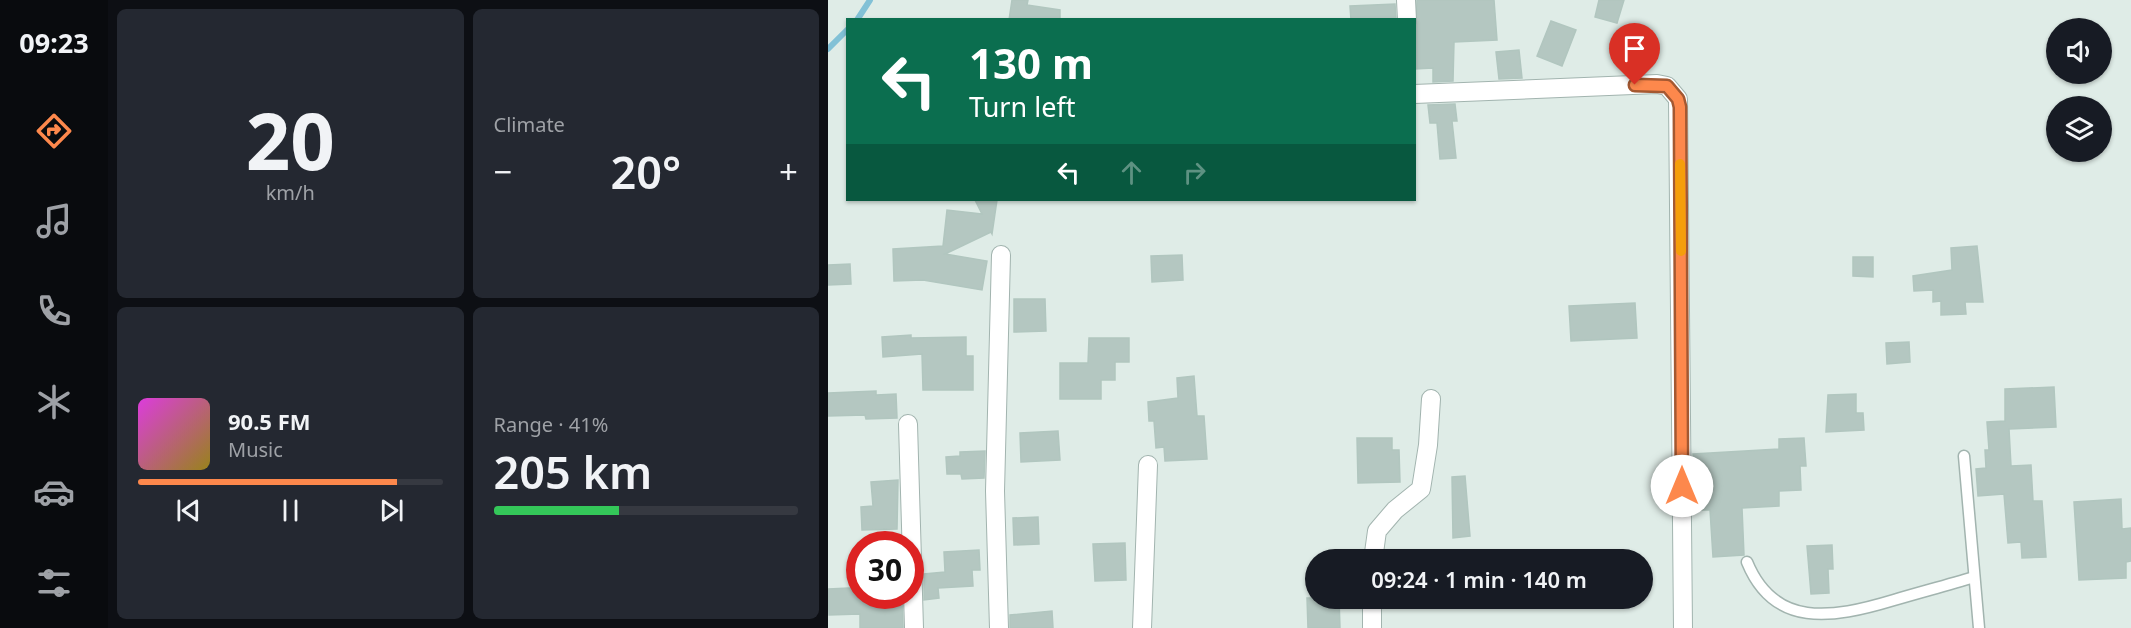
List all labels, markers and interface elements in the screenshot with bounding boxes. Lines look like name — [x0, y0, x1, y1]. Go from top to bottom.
map controls — [2046, 18, 2112, 162]
button: sound — [2046, 18, 2112, 84]
pin — [1609, 23, 1660, 85]
text: 09:23 — [19, 24, 89, 61]
icon: arrive — [1618, 32, 1651, 65]
text: 130 m — [969, 34, 1093, 91]
icon: left — [870, 42, 948, 120]
text: 20 — [246, 87, 335, 193]
text: Turn left — [969, 88, 1075, 125]
button: layers — [2046, 96, 2112, 162]
icon: directions — [33, 110, 75, 152]
text: Climate — [494, 111, 565, 138]
text: 20° — [610, 141, 681, 202]
text: − — [494, 149, 512, 194]
text: + — [779, 149, 798, 194]
icon: left — [1052, 156, 1085, 189]
icon: ahead — [1115, 156, 1148, 189]
icon: right — [1178, 156, 1211, 189]
text: km/h — [266, 179, 315, 206]
icon: music — [33, 200, 75, 242]
icon: phone — [33, 290, 75, 332]
icon: climate — [33, 381, 75, 423]
text: 90.5 FM — [228, 406, 310, 436]
text: Range · 41% — [494, 411, 608, 438]
text: Music — [228, 436, 283, 463]
text: 205 km — [494, 441, 652, 502]
position arrow — [1650, 454, 1714, 518]
icon: car — [33, 471, 75, 513]
icon: previous — [172, 494, 205, 527]
icon: pause — [274, 494, 307, 527]
icon: next — [375, 494, 408, 527]
speed limit sign: 30 — [846, 531, 924, 609]
icon: filters — [33, 562, 75, 604]
text: 09:24 · 1 min · 140 m — [1371, 564, 1587, 594]

